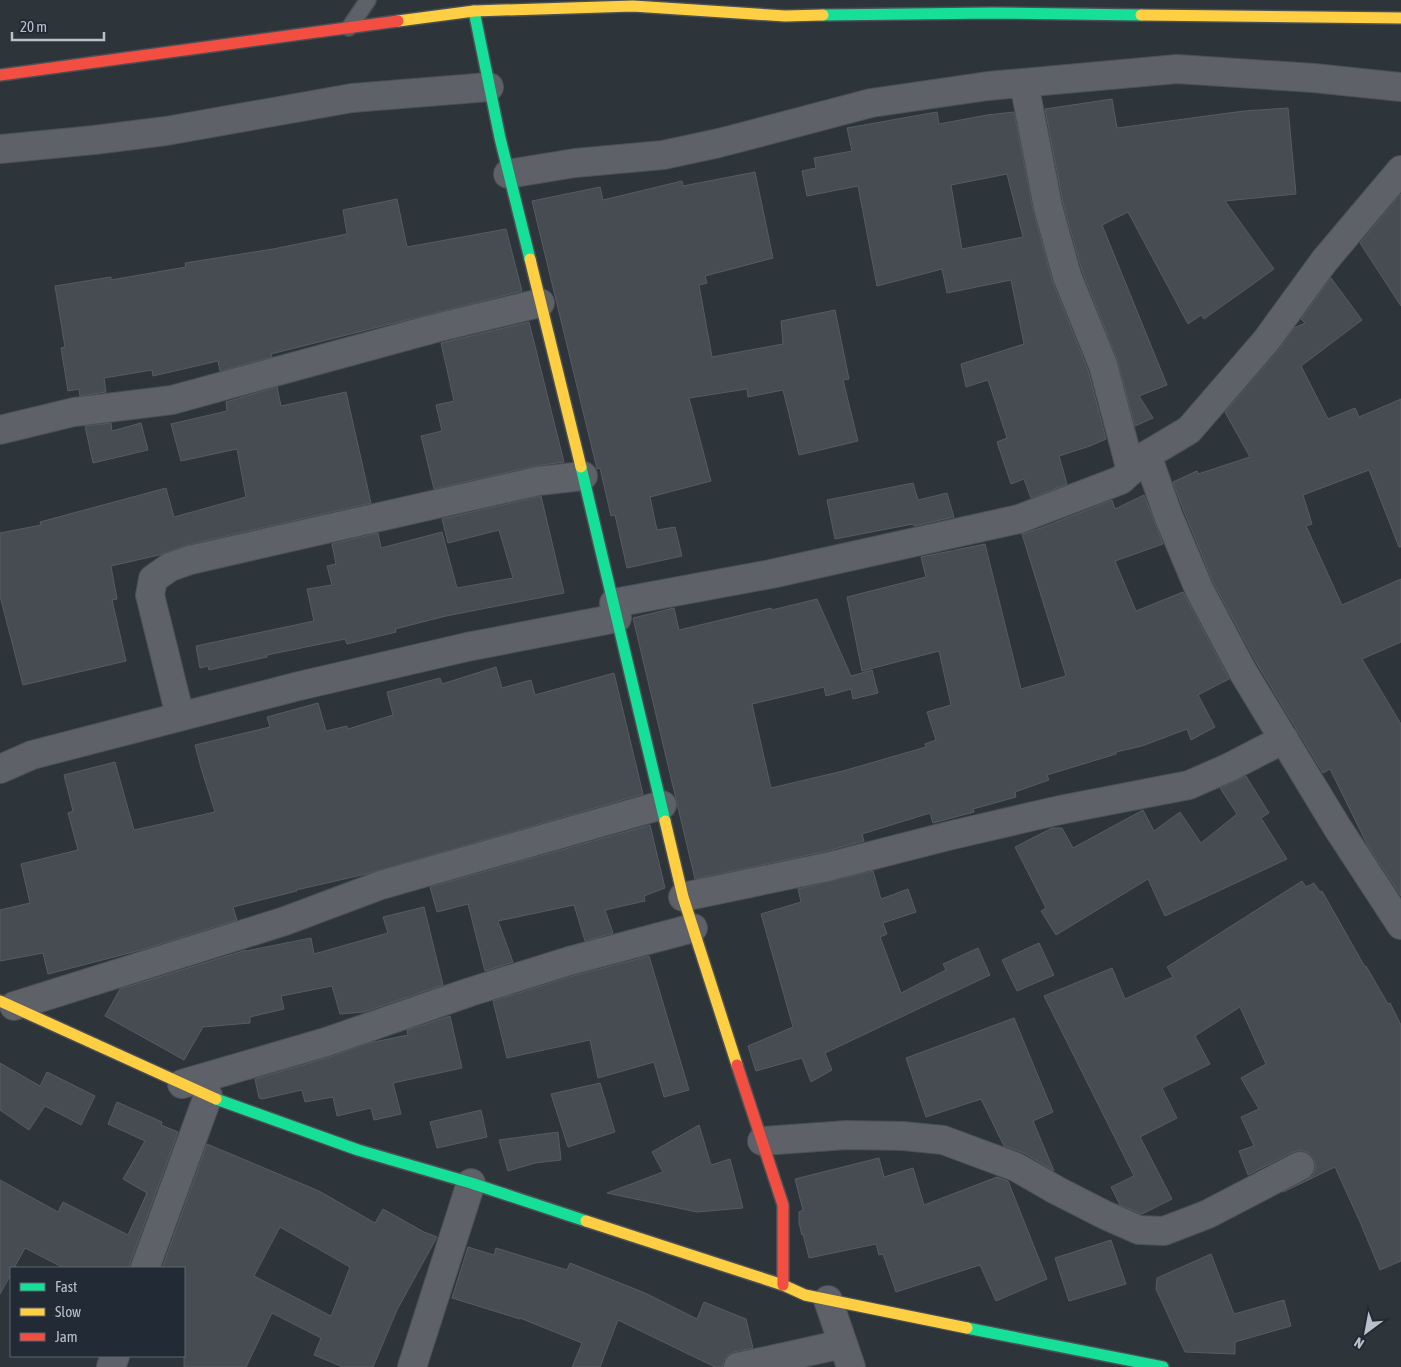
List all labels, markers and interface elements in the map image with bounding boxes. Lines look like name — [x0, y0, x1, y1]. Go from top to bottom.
scale bar — [12, 10, 105, 42]
text: 20 m — [20, 18, 47, 35]
legend — [10, 1267, 185, 1357]
text: Fast — [55, 1278, 77, 1295]
text: Slow — [55, 1303, 81, 1320]
north arrow — [1341, 1307, 1391, 1357]
text: Jam — [55, 1328, 78, 1345]
text: N — [1351, 1334, 1367, 1352]

